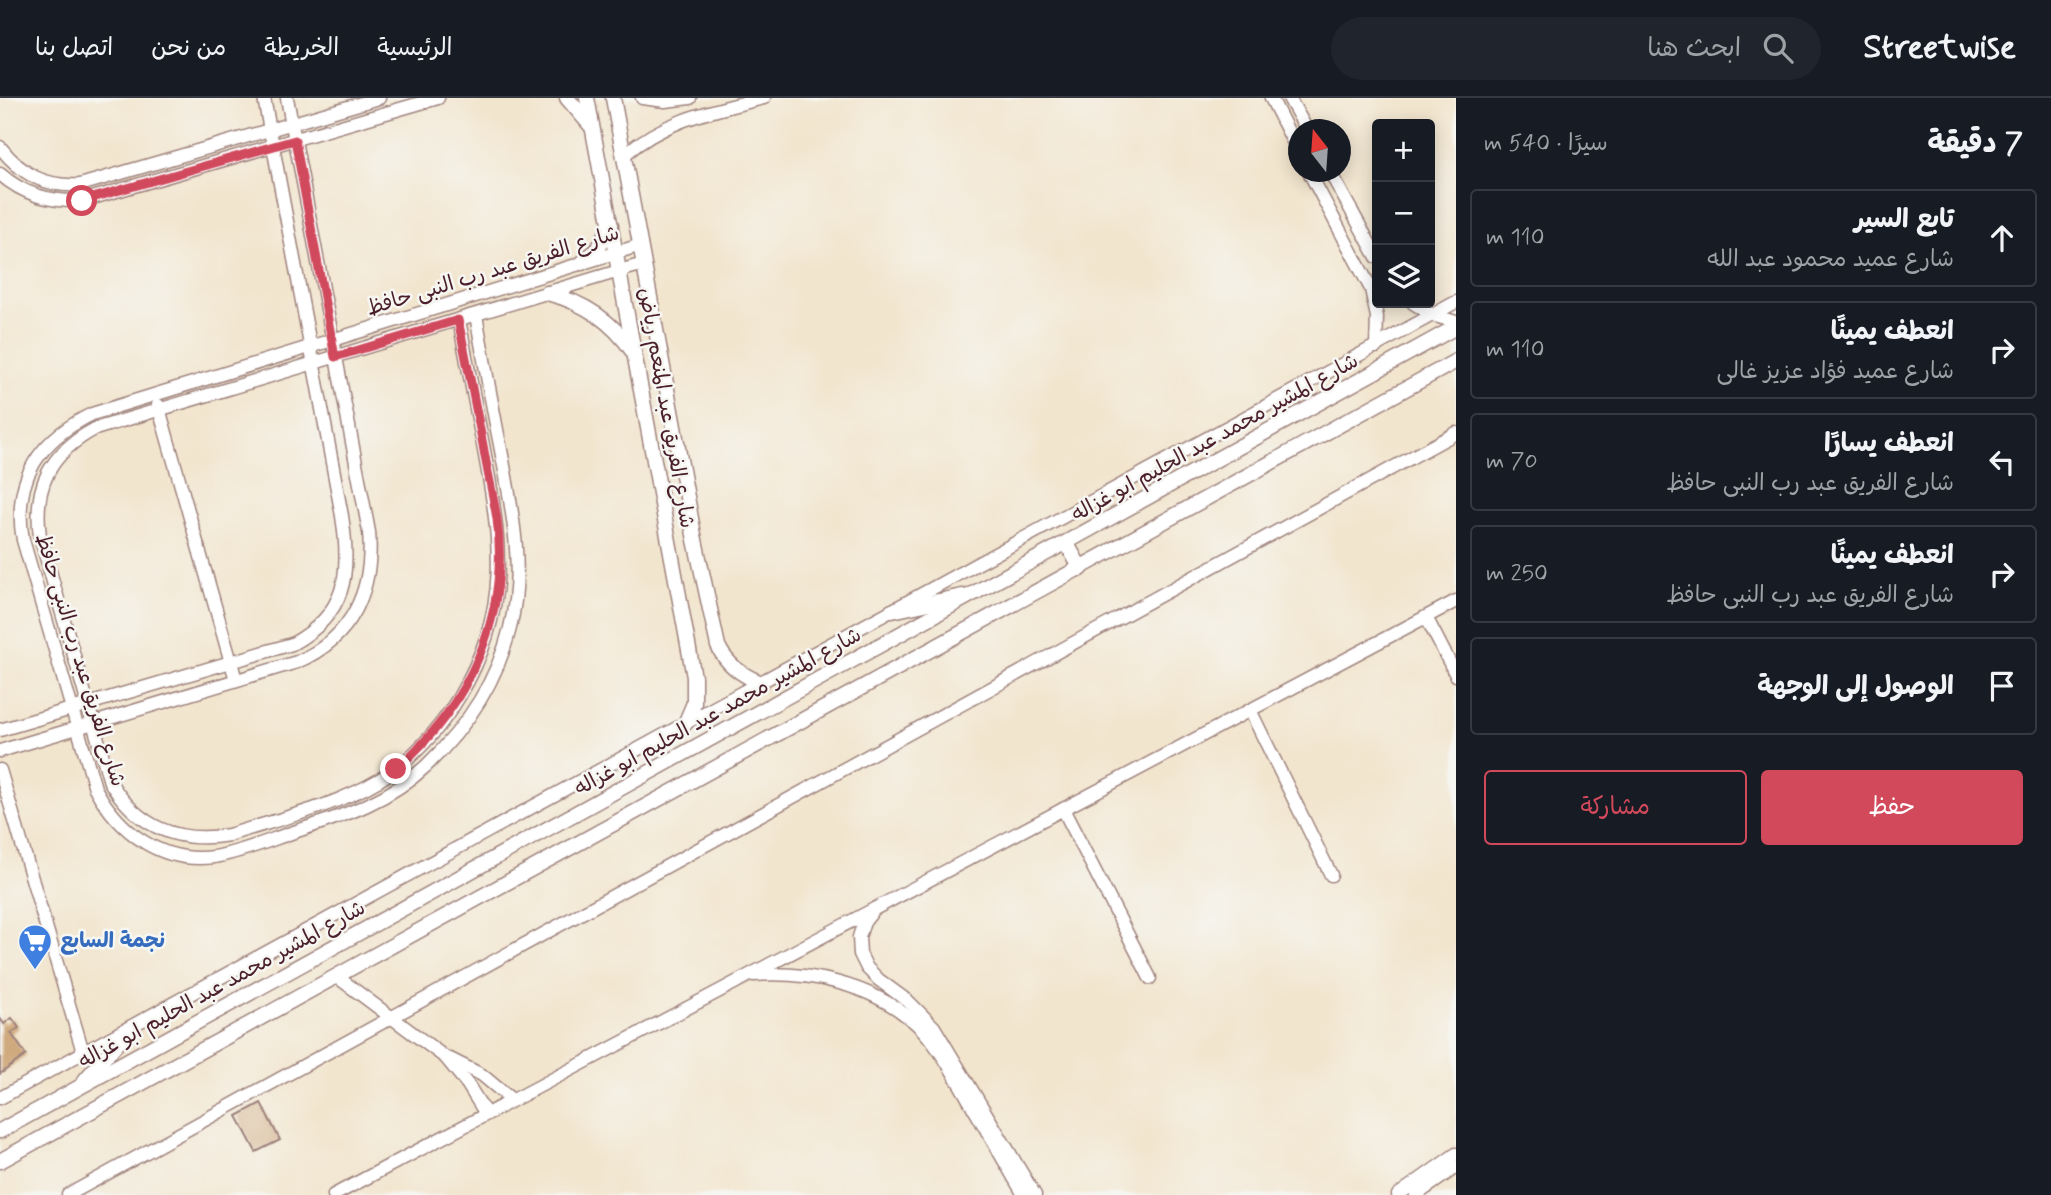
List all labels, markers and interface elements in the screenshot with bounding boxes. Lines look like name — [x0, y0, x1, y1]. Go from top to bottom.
search box — [1331, 17, 1821, 80]
text: Streetwise — [1863, 26, 2016, 70]
icon: search — [1759, 29, 1797, 67]
text: ابحث هنا — [1647, 32, 1741, 66]
text: اتصل بنا — [35, 33, 113, 64]
text: من نحن — [151, 33, 226, 64]
text: الخريطة — [264, 33, 339, 64]
text: الرئيسية — [377, 33, 453, 64]
north arrow — [1288, 119, 1351, 182]
map controls — [1372, 119, 1435, 308]
button: + — [1372, 119, 1435, 182]
text: 7 دقيقة — [1927, 124, 2023, 163]
text: سيرًا · 540 m — [1484, 129, 1608, 159]
button: − — [1372, 182, 1435, 245]
route start — [66, 185, 97, 216]
text: تابع السير — [1854, 203, 1954, 237]
street label: شارع الفريق عبد رب النبى حافظ — [363, 219, 623, 323]
icon: ahead — [1983, 219, 2021, 257]
text: 110 m — [1486, 223, 1545, 253]
button: layers — [1372, 245, 1435, 308]
text: شارع عميد محمود عبد الله — [1707, 245, 1954, 275]
street label: شارع الفريق عبد المنعم رياض — [630, 286, 701, 531]
text: انعطف يمينًا — [1831, 315, 1954, 349]
icon: right — [1983, 331, 2021, 369]
text: 110 m — [1486, 335, 1545, 365]
street label: شارع المشير محمد عبد الحليم ابو غزاله — [1066, 347, 1364, 530]
text: شارع عميد فؤاد عزيز غالى — [1717, 357, 1954, 387]
text: انعطف يسارًا — [1824, 427, 1954, 461]
icon: left — [1983, 443, 2021, 481]
text: 70 m — [1486, 447, 1538, 477]
text: شارع الفريق عبد رب النبى حافظ — [1666, 469, 1954, 499]
street label: شارع الفريق عبد رب النبى حافظ — [28, 530, 132, 790]
text: انعطف يمينًا — [1831, 539, 1954, 573]
icon: right — [1983, 555, 2021, 593]
text: 250 m — [1486, 559, 1548, 589]
text: شارع الفريق عبد رب النبى حافظ — [1666, 581, 1954, 611]
street label: شارع المشير محمد عبد الحليم ابو غزاله — [569, 621, 867, 804]
icon: arrive — [1983, 667, 2021, 705]
text: الوصول إلى الوجهة — [1757, 670, 1954, 704]
route end — [380, 753, 411, 784]
button: مشاركة — [1484, 770, 1747, 845]
button: حفظ — [1761, 770, 2023, 845]
street label: شارع المشير محمد عبد الحليم ابو غزاله — [73, 894, 371, 1077]
supermarket icon: نجمة السابع — [16, 922, 54, 971]
place label: نجمة السابع — [60, 927, 165, 955]

